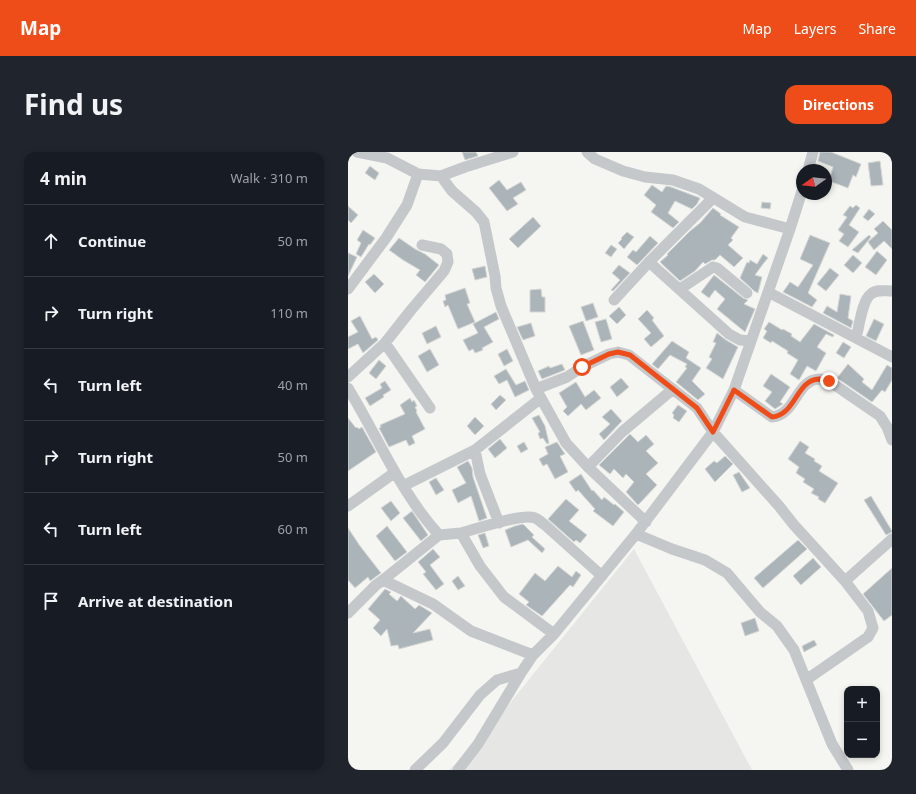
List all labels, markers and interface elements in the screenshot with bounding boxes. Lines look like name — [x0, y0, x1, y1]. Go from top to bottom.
text: Map — [20, 15, 61, 41]
text: Map — [743, 19, 772, 38]
text: Layers — [794, 19, 836, 38]
text: Share — [858, 19, 896, 38]
text: Find us — [24, 85, 123, 123]
button: Directions — [785, 85, 892, 124]
north arrow — [796, 164, 832, 200]
text: 4 min — [40, 167, 87, 190]
text: Walk · 310 m — [230, 169, 308, 187]
icon: ahead — [40, 230, 62, 252]
text: Continue — [78, 231, 146, 251]
text: 50 m — [278, 232, 308, 250]
icon: right — [40, 302, 62, 324]
text: Turn right — [78, 303, 153, 323]
text: 110 m — [270, 304, 308, 322]
route start — [573, 358, 591, 376]
route end — [820, 372, 838, 390]
icon: left — [40, 374, 62, 396]
text: Turn left — [78, 375, 142, 395]
text: 40 m — [278, 376, 308, 394]
icon: right — [40, 446, 62, 468]
text: Turn right — [78, 447, 153, 467]
text: 50 m — [278, 448, 308, 466]
icon: left — [40, 518, 62, 540]
text: Turn left — [78, 519, 142, 539]
text: 60 m — [278, 520, 308, 538]
icon: arrive — [40, 590, 62, 612]
text: Arrive at destination — [78, 591, 233, 611]
map controls — [844, 686, 880, 758]
button: + — [844, 686, 880, 722]
button: − — [844, 722, 880, 758]

